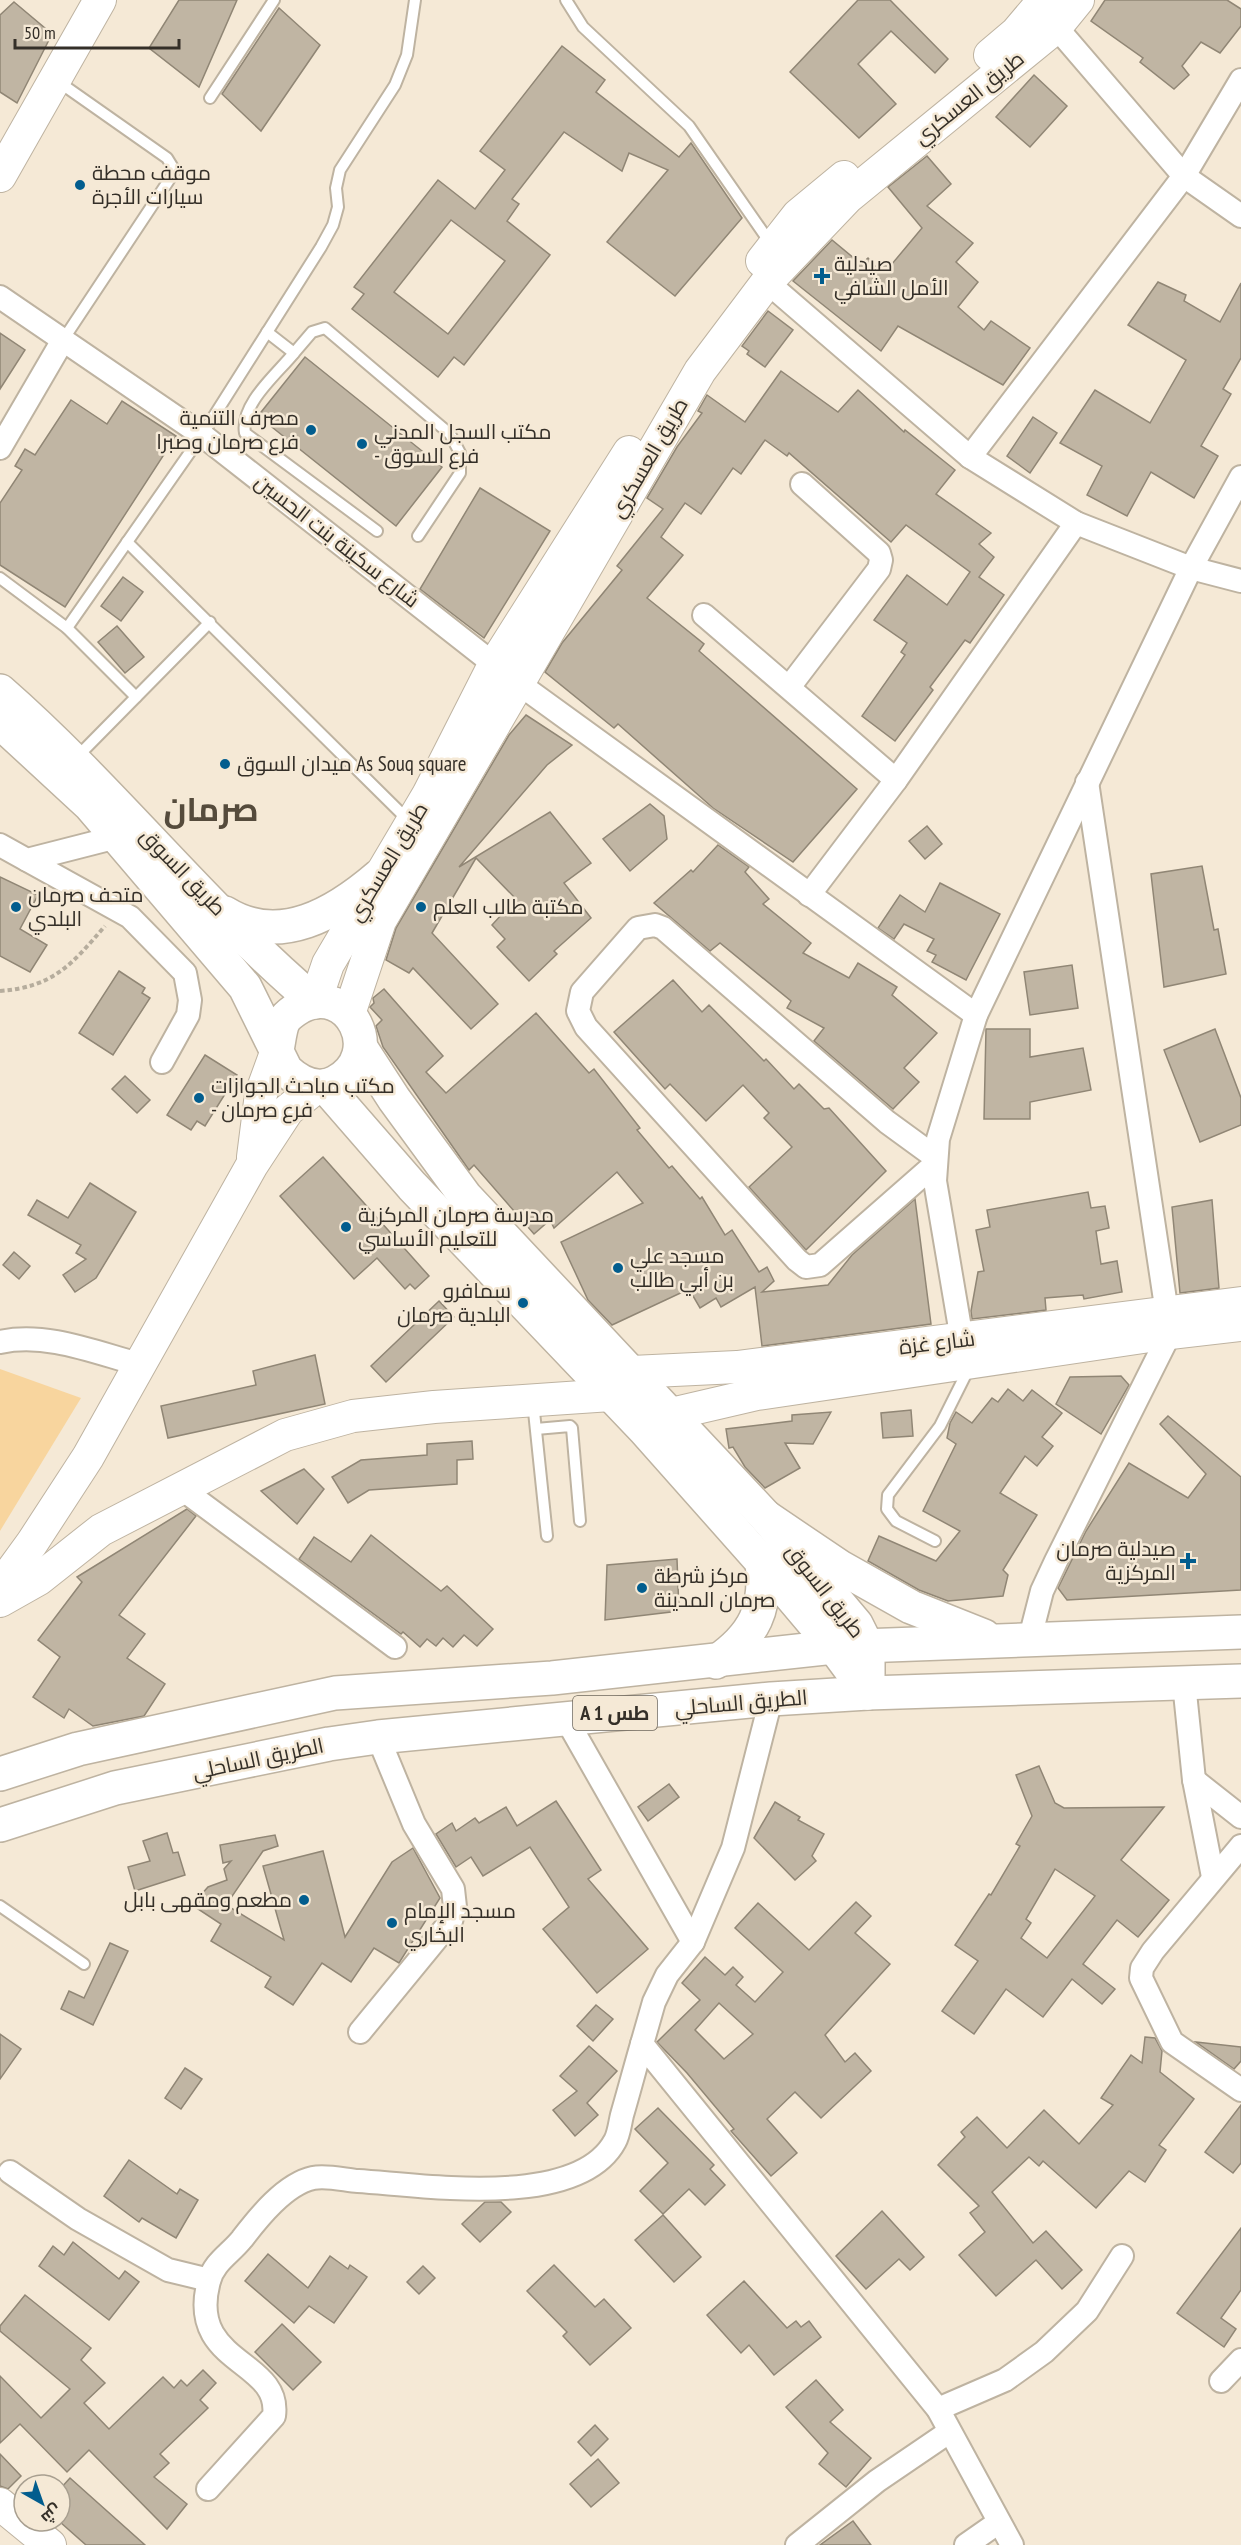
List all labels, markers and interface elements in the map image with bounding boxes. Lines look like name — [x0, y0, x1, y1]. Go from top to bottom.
scale bar — [15, 12, 178, 50]
text: 50 m — [24, 21, 56, 44]
street label: طريق العسكري — [908, 45, 1031, 153]
place label: موقف محطة سيارات الأجرة — [92, 159, 211, 210]
marker: موقف محطة سيارات الأجرة — [73, 178, 87, 192]
place label: صيدلية الأمل الشافي — [834, 250, 949, 304]
marker: صيدلية الأمل الشافي — [815, 269, 829, 283]
street label: طريق العسكري — [603, 393, 696, 524]
place label: مصرف التنمية فرع صرمان وصبرا — [156, 404, 299, 456]
place label: مكتب السجل المدني - فرع السوق — [374, 418, 551, 470]
marker: مصرف التنمية فرع صرمان وصبرا — [304, 423, 318, 437]
marker: مكتب السجل المدني - فرع السوق — [355, 437, 369, 451]
street label: شارع سكينة بنت الحسين — [249, 468, 425, 614]
place label: ميدان السوق As Souq square — [237, 750, 466, 777]
marker: ميدان السوق As Souq square — [218, 757, 232, 771]
district label: صرمان — [163, 787, 259, 830]
street label: طريق العسكري — [341, 797, 436, 928]
street label: طريق السوق — [135, 822, 232, 921]
place label: متحف صرمان البلدي — [28, 881, 143, 935]
place label: مكتبة طالب العلم — [433, 893, 584, 921]
marker: متحف صرمان البلدي — [9, 900, 23, 914]
marker: مكتبة طالب العلم — [414, 900, 428, 914]
place label: مكتب مباحث الجوازات - فرع صرمان — [211, 1072, 395, 1124]
marker: مكتب مباحث الجوازات - فرع صرمان — [192, 1091, 206, 1105]
place label: مدرسة صرمان المركزية للتعليم الأساسي — [358, 1201, 554, 1254]
marker: مدرسة صرمان المركزية للتعليم الأساسي — [339, 1220, 353, 1234]
place label: مسجد علي بن أبي طالب — [630, 1242, 734, 1296]
marker: مسجد علي بن أبي طالب — [611, 1261, 625, 1275]
place label: سمافرو البلدية صرمان — [397, 1277, 511, 1328]
marker: سمافرو البلدية صرمان — [516, 1296, 530, 1310]
street label: شارع غزة — [898, 1324, 976, 1362]
place label: صيدلية صرمان المركزية — [1056, 1535, 1176, 1586]
street label: طريق السوق — [780, 1538, 871, 1643]
marker: صيدلية صرمان المركزية — [1181, 1554, 1195, 1568]
place label: مركز شرطة صرمان المدينة — [654, 1562, 776, 1613]
marker: مركز شرطة صرمان المدينة — [635, 1581, 649, 1595]
street label: الطريق الساحلي — [673, 1683, 809, 1725]
road number: A 1 طس — [573, 1696, 657, 1730]
street label: الطريق الساحلي — [190, 1731, 327, 1789]
place label: مطعم ومقهى بابل — [124, 1886, 292, 1914]
marker: مطعم ومقهى بابل — [297, 1893, 311, 1907]
place label: مسجد الإمام البخاري — [404, 1897, 516, 1951]
marker: مسجد الإمام البخاري — [385, 1916, 399, 1930]
north arrow — [12, 2473, 72, 2533]
text: ش — [37, 2500, 66, 2529]

